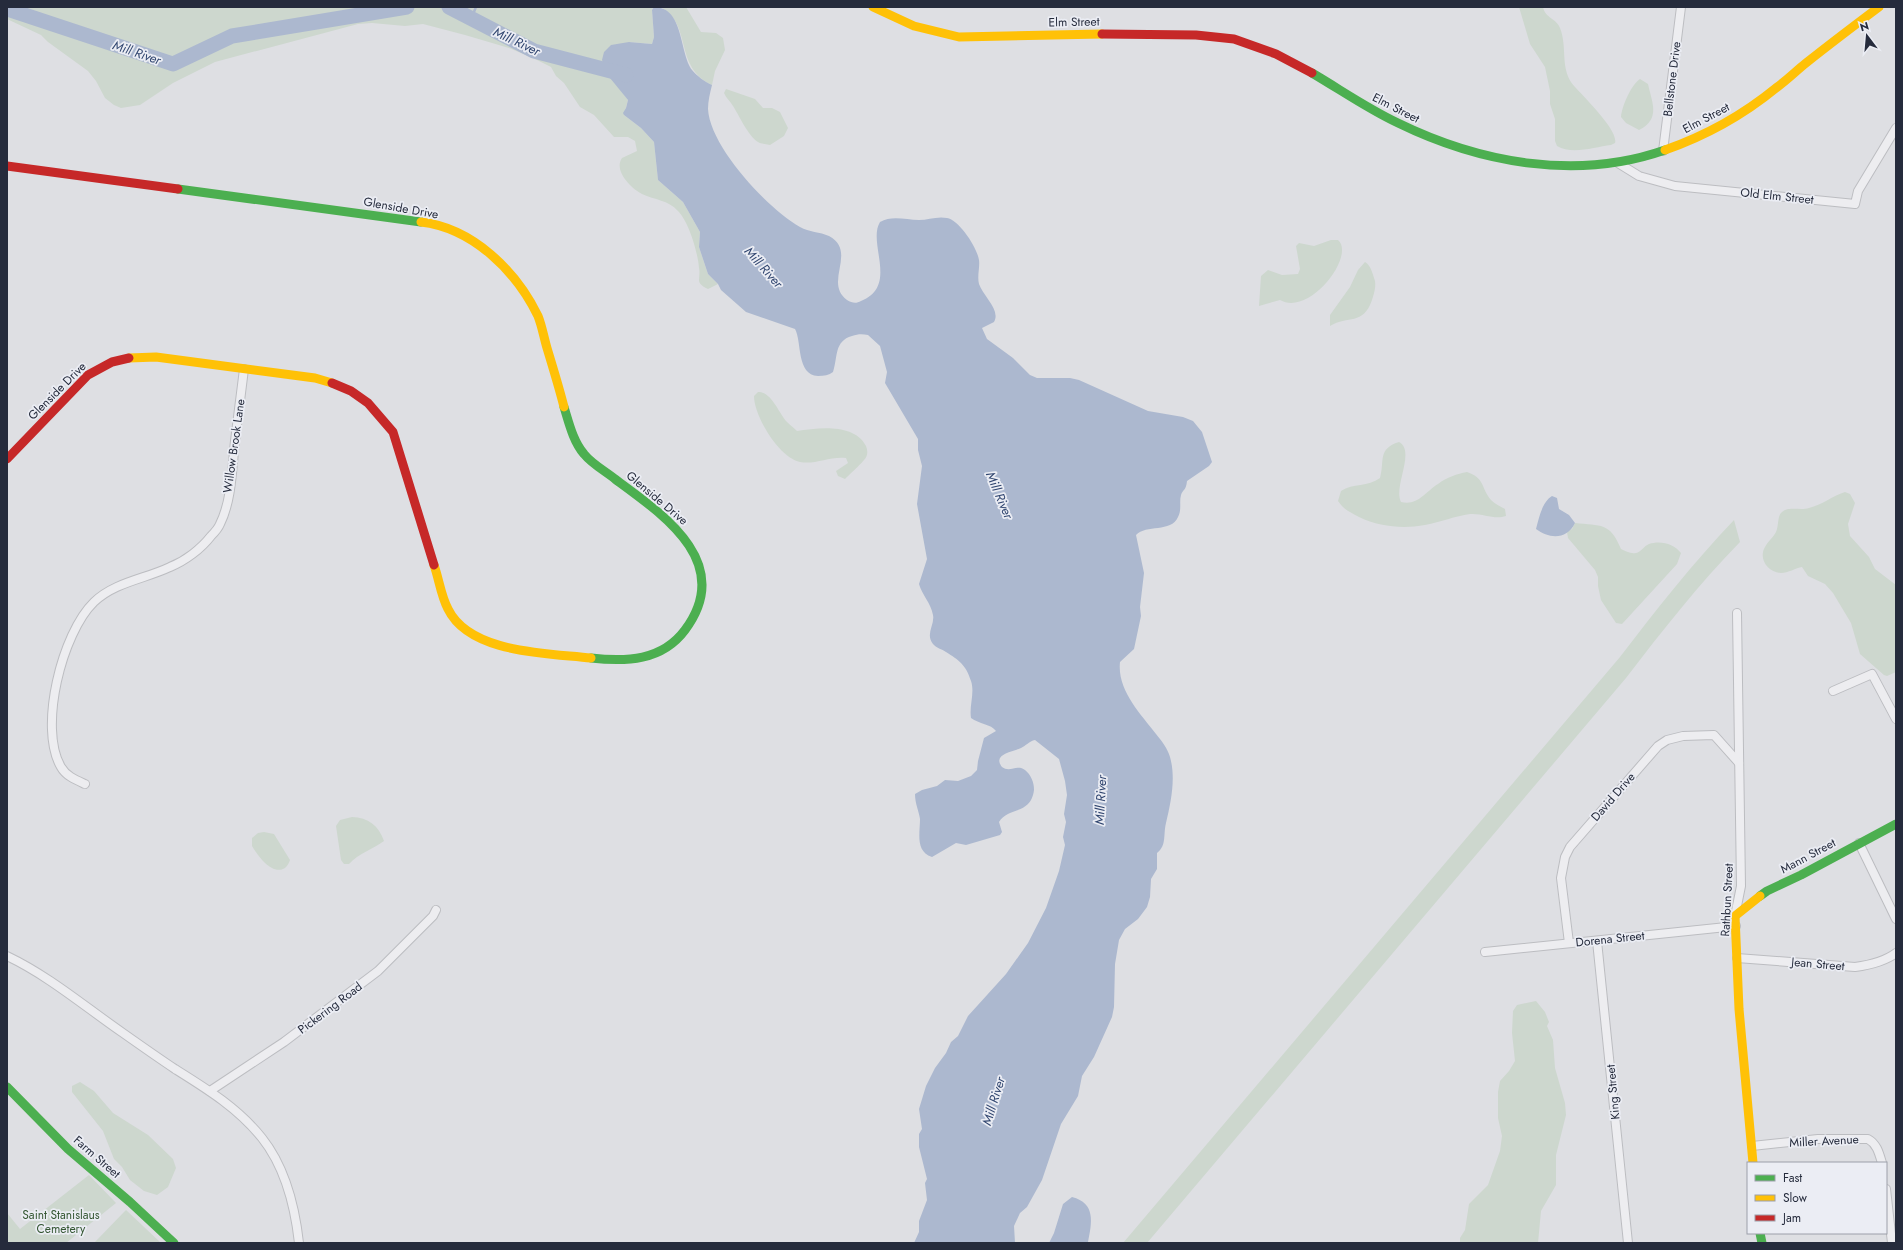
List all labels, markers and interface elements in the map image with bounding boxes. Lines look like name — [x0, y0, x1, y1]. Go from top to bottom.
street label: Elm Street — [1048, 13, 1100, 31]
north arrow — [1847, 16, 1887, 56]
text: N — [1858, 17, 1871, 35]
water label: Mill River — [490, 22, 544, 61]
water label: Mill River — [110, 35, 164, 70]
street label: Bellstone Drive — [1658, 40, 1686, 118]
street label: Elm Street — [1369, 88, 1423, 128]
street label: Elm Street — [1679, 98, 1733, 138]
street label: Old Elm Street — [1739, 183, 1815, 209]
street label: Glenside Drive — [362, 193, 440, 223]
water label: Mill River — [740, 242, 788, 293]
street label: Glenside Drive — [24, 358, 90, 424]
street label: Willow Brook Lane — [218, 398, 250, 494]
street label: Glenside Drive — [622, 467, 692, 529]
water label: Mill River — [981, 469, 1018, 522]
street label: David Drive — [1587, 769, 1639, 825]
water label: Mill River — [1090, 774, 1111, 825]
street label: Mann Street — [1777, 834, 1839, 878]
street label: Rathbun Street — [1716, 863, 1738, 937]
street label: Dorena Street — [1575, 926, 1645, 952]
street label: Jean Street — [1789, 953, 1845, 975]
street label: Pickering Road — [294, 978, 366, 1038]
street label: King Street — [1602, 1064, 1624, 1120]
water label: Mill River — [977, 1074, 1010, 1128]
street label: Miller Avenue — [1789, 1130, 1859, 1152]
street label: Farm Street — [70, 1131, 125, 1183]
legend — [1747, 1162, 1887, 1234]
text: Fast — [1783, 1169, 1802, 1187]
text: Slow — [1783, 1189, 1808, 1207]
park label: Saint Stanislaus Cemetery — [22, 1206, 100, 1238]
text: Jam — [1781, 1209, 1801, 1227]

